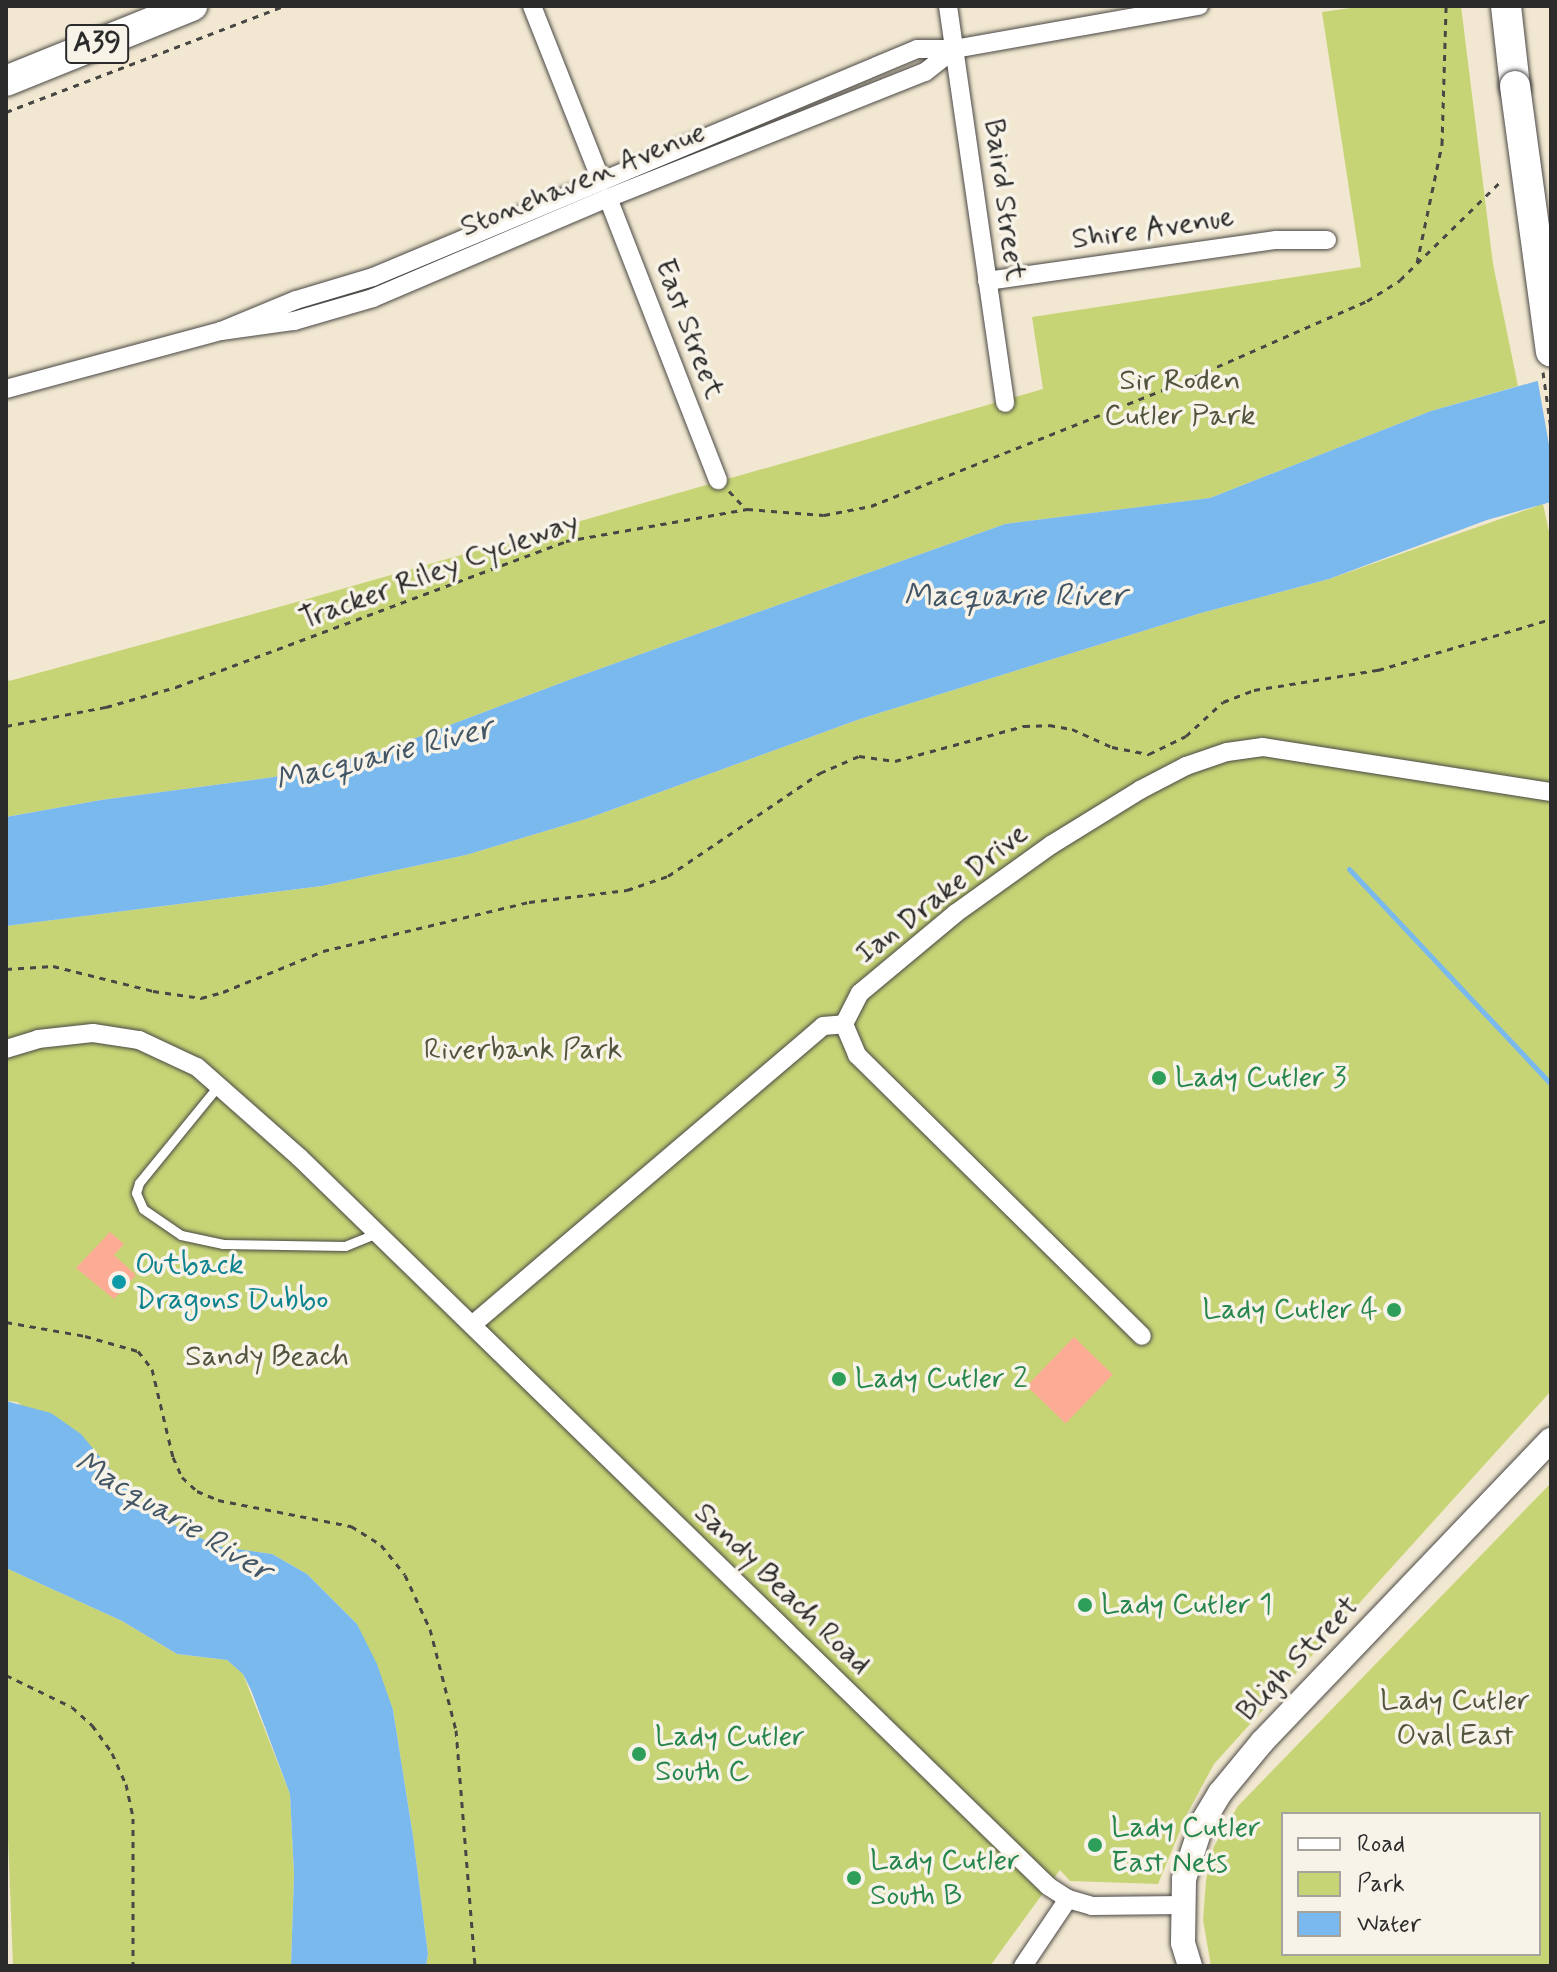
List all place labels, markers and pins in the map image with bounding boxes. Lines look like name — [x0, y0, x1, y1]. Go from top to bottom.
place label: Lady Cutler 3 — [1175, 1060, 1347, 1096]
marker: Lady Cutler 3 — [1150, 1069, 1168, 1087]
place label: Outback Dragons Dubbo — [135, 1247, 329, 1318]
marker: Outback Dragons Dubbo — [110, 1273, 128, 1291]
place label: Lady Cutler 4 — [1202, 1292, 1378, 1328]
marker: Lady Cutler 4 — [1385, 1301, 1403, 1319]
place label: Lady Cutler 2 — [855, 1361, 1028, 1397]
marker: Lady Cutler 2 — [830, 1370, 848, 1388]
place label: Lady Cutler 1 — [1101, 1587, 1273, 1623]
marker: Lady Cutler 1 — [1076, 1596, 1094, 1614]
place label: Lady Cutler South C — [655, 1719, 805, 1790]
marker: Lady Cutler South C — [630, 1745, 648, 1763]
place label: Lady Cutler East Nets — [1111, 1810, 1261, 1880]
marker: Lady Cutler East Nets — [1086, 1836, 1104, 1854]
place label: Lady Cutler South B — [870, 1843, 1020, 1914]
marker: Lady Cutler South B — [845, 1869, 863, 1887]

